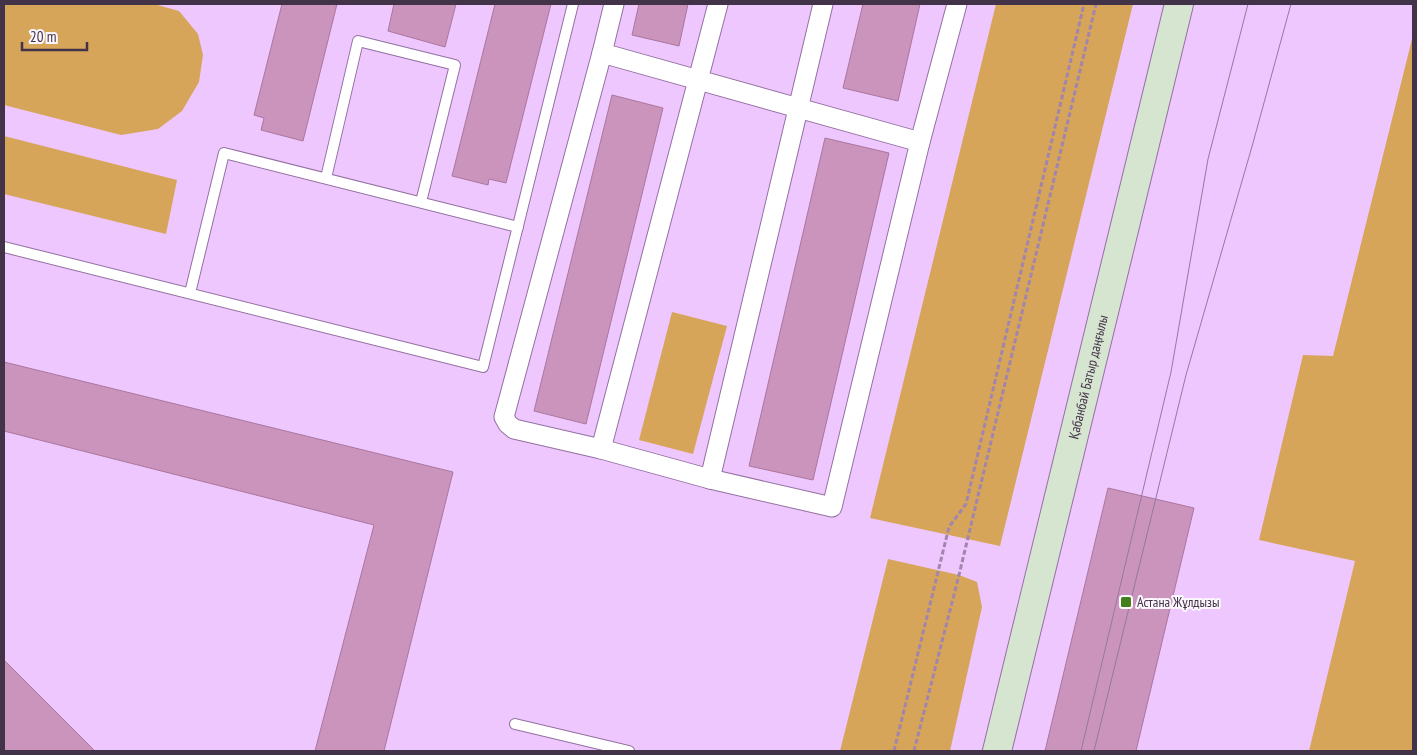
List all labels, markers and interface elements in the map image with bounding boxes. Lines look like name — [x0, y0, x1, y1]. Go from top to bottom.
scale bar — [22, 20, 88, 52]
text: 20 m — [30, 27, 56, 46]
street label: Қабанбай Батыр даңғылы — [1064, 313, 1112, 441]
place label: Астана Жұлдызы — [1137, 593, 1220, 611]
marker: Астана Жұлдызы — [1119, 595, 1133, 609]

